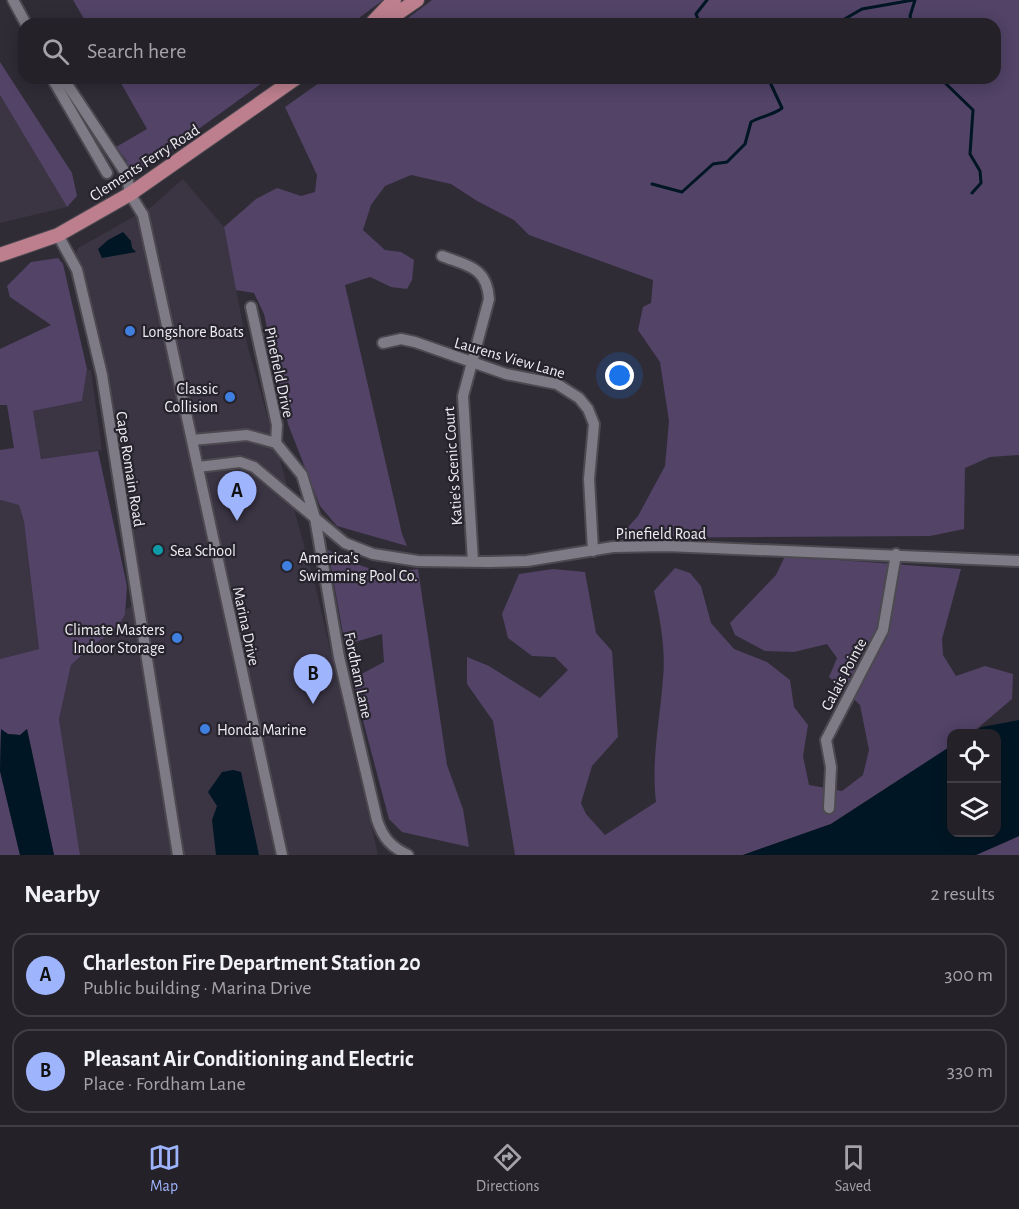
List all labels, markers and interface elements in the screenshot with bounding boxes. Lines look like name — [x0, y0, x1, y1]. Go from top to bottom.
search box — [18, 18, 1001, 84]
icon: search — [39, 35, 72, 68]
text: Search here — [87, 40, 186, 62]
street label: Clements Ferry Road — [87, 121, 203, 205]
marker: Longshore Boats — [123, 324, 137, 338]
place label: Longshore Boats — [142, 324, 244, 340]
street label: Pinefield Drive — [262, 325, 296, 419]
street label: Laurens View Lane — [452, 334, 567, 381]
your location — [605, 361, 634, 390]
place label: Classic Collision — [165, 381, 218, 415]
marker: Classic Collision — [223, 390, 237, 404]
street label: Katie's Scenic Court — [441, 406, 465, 526]
street label: Cape Romain Road — [113, 410, 147, 528]
pin: A — [218, 472, 256, 521]
street label: Pinefield Road — [616, 526, 706, 542]
marker: Sea School — [151, 543, 165, 557]
place label: Sea School — [170, 543, 236, 559]
place label: America's Swimming Pool Co. — [299, 550, 418, 584]
marker: America's Swimming Pool Co. — [280, 559, 294, 573]
street label: Marina Drive — [230, 585, 262, 667]
place label: Climate Masters Indoor Storage — [65, 622, 165, 656]
street label: Fordham Lane — [341, 630, 375, 720]
marker: Climate Masters Indoor Storage — [170, 631, 184, 645]
street label: Calais Pointe — [818, 636, 870, 713]
pin: B — [294, 654, 332, 704]
marker: Honda Marine — [198, 722, 212, 736]
place label: Honda Marine — [217, 722, 306, 738]
map controls — [947, 729, 1001, 837]
button: locate — [947, 729, 1001, 783]
button: layers — [947, 783, 1001, 837]
text: Nearby — [24, 881, 100, 907]
text: 2 results — [931, 884, 995, 904]
text: Charleston Fire Department Station 20 — [83, 952, 421, 974]
text: A — [40, 965, 52, 985]
text: 300 m — [944, 965, 993, 985]
text: Public building · Marina Drive — [83, 978, 311, 998]
text: Pleasant Air Conditioning and Electric — [83, 1048, 413, 1070]
text: B — [40, 1061, 51, 1081]
text: 330 m — [947, 1061, 993, 1081]
text: Place · Fordham Lane — [83, 1074, 246, 1094]
tab: Map — [148, 1141, 181, 1196]
tab: Directions — [476, 1141, 540, 1196]
tab: Saved — [835, 1141, 871, 1196]

